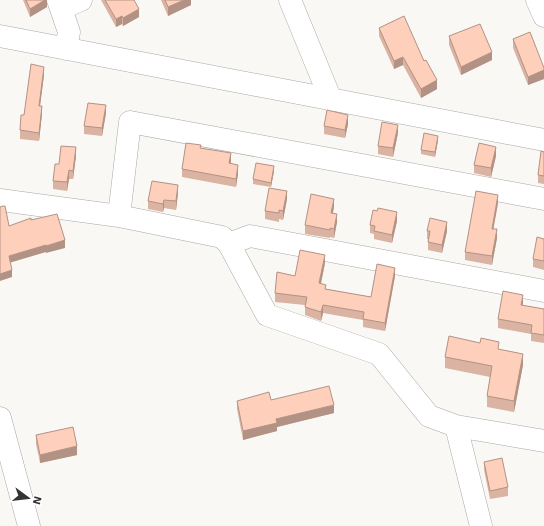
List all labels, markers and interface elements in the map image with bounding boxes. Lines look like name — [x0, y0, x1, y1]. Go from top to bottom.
north arrow — [8, 478, 48, 518]
text: N — [30, 495, 45, 506]

